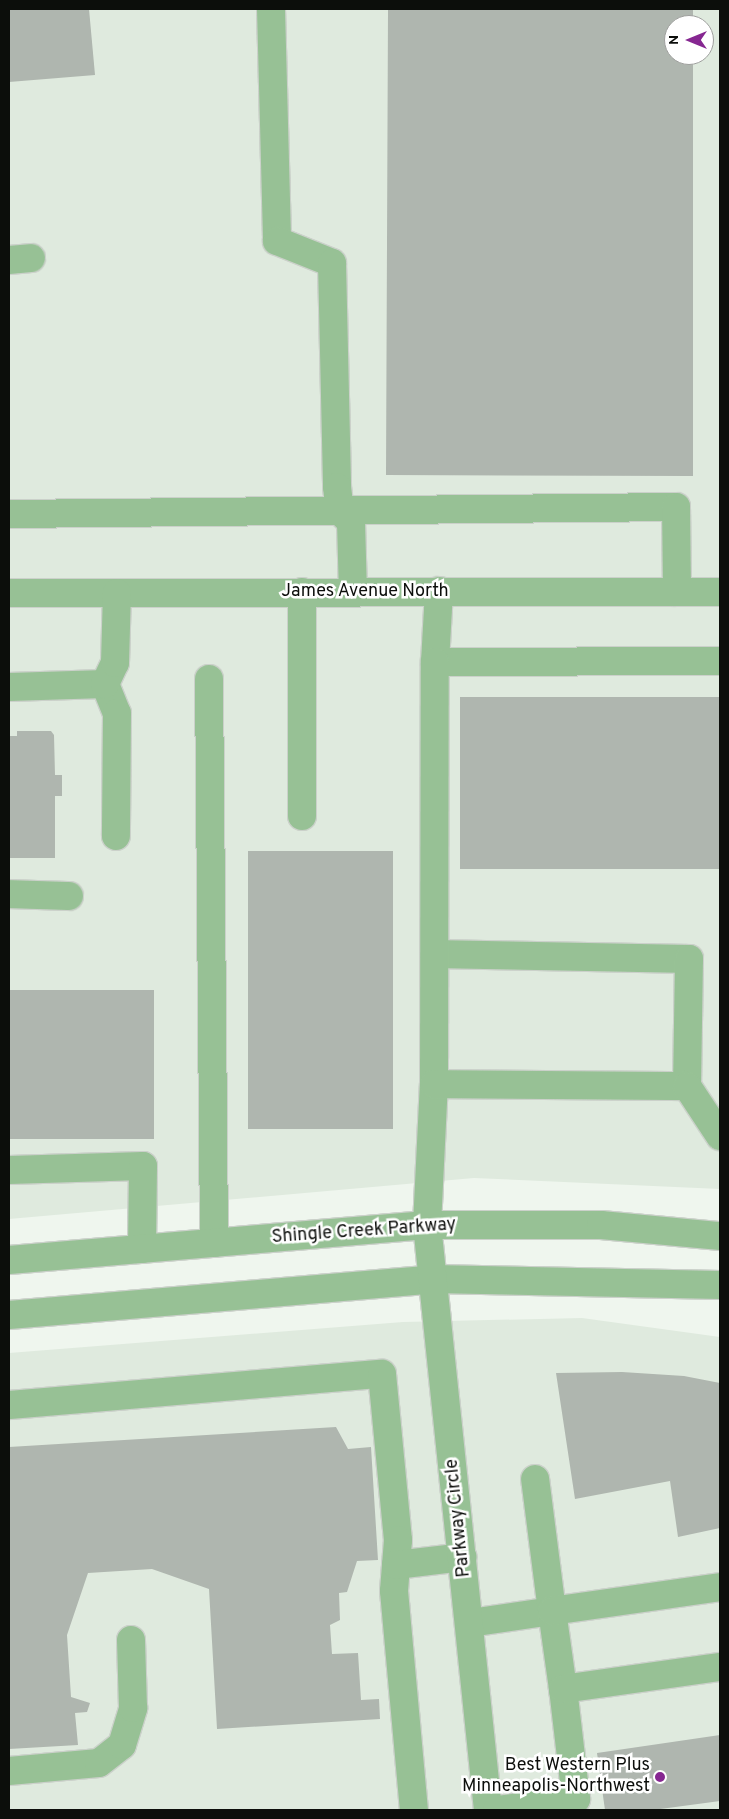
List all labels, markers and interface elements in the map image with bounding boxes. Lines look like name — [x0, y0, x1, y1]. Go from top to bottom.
north arrow — [664, 15, 714, 65]
text: N — [666, 35, 683, 45]
street label: James Avenue North — [281, 581, 449, 603]
street label: Shingle Creek Parkway — [271, 1215, 457, 1249]
street label: Parkway Circle — [442, 1458, 476, 1578]
place label: Best Western Plus Minneapolis-Northwest — [462, 1756, 650, 1798]
marker: Best Western Plus Minneapolis-Northwest — [654, 1771, 666, 1783]

